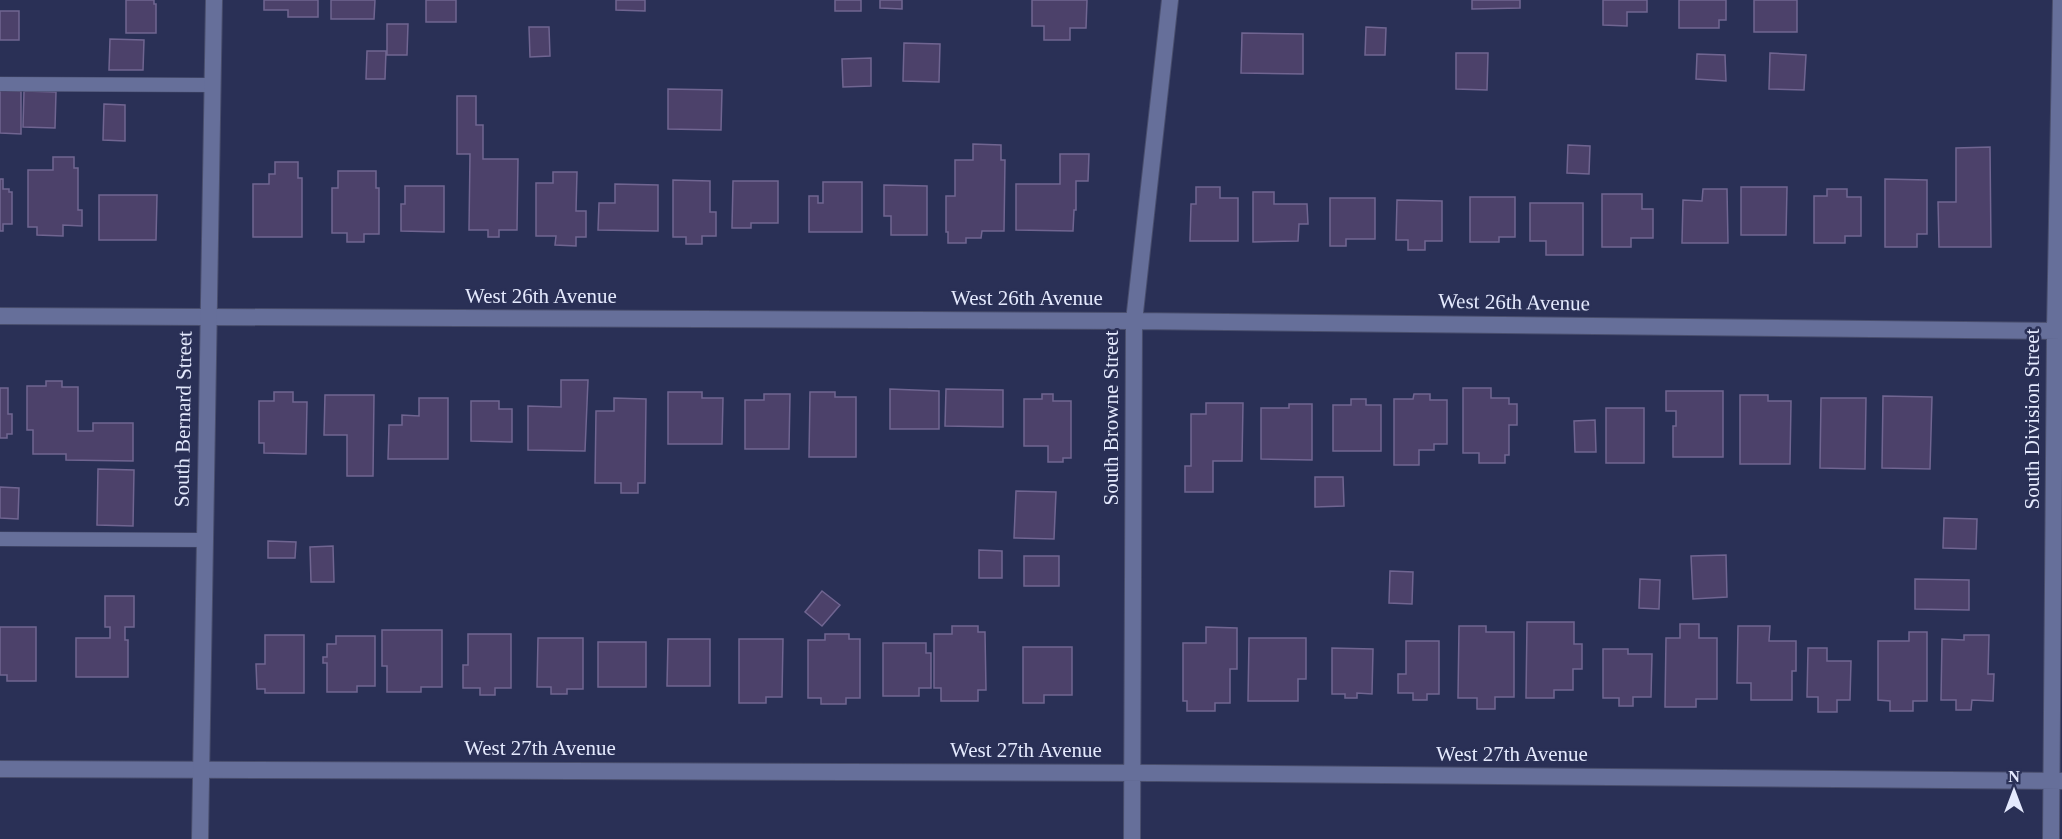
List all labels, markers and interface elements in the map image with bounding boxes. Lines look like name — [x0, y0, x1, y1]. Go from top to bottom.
street label: West 26th Avenue — [465, 284, 617, 308]
street label: West 26th Avenue — [951, 286, 1103, 310]
street label: West 26th Avenue — [1438, 289, 1590, 315]
street label: South Division Street — [2020, 328, 2044, 509]
street label: South Browne Street — [1099, 330, 1123, 505]
street label: South Bernard Street — [169, 331, 197, 507]
street label: West 27th Avenue — [464, 736, 616, 760]
street label: West 27th Avenue — [950, 738, 1102, 762]
street label: West 27th Avenue — [1436, 742, 1588, 766]
north arrow — [1984, 761, 2044, 821]
text: N — [2008, 768, 2020, 785]

